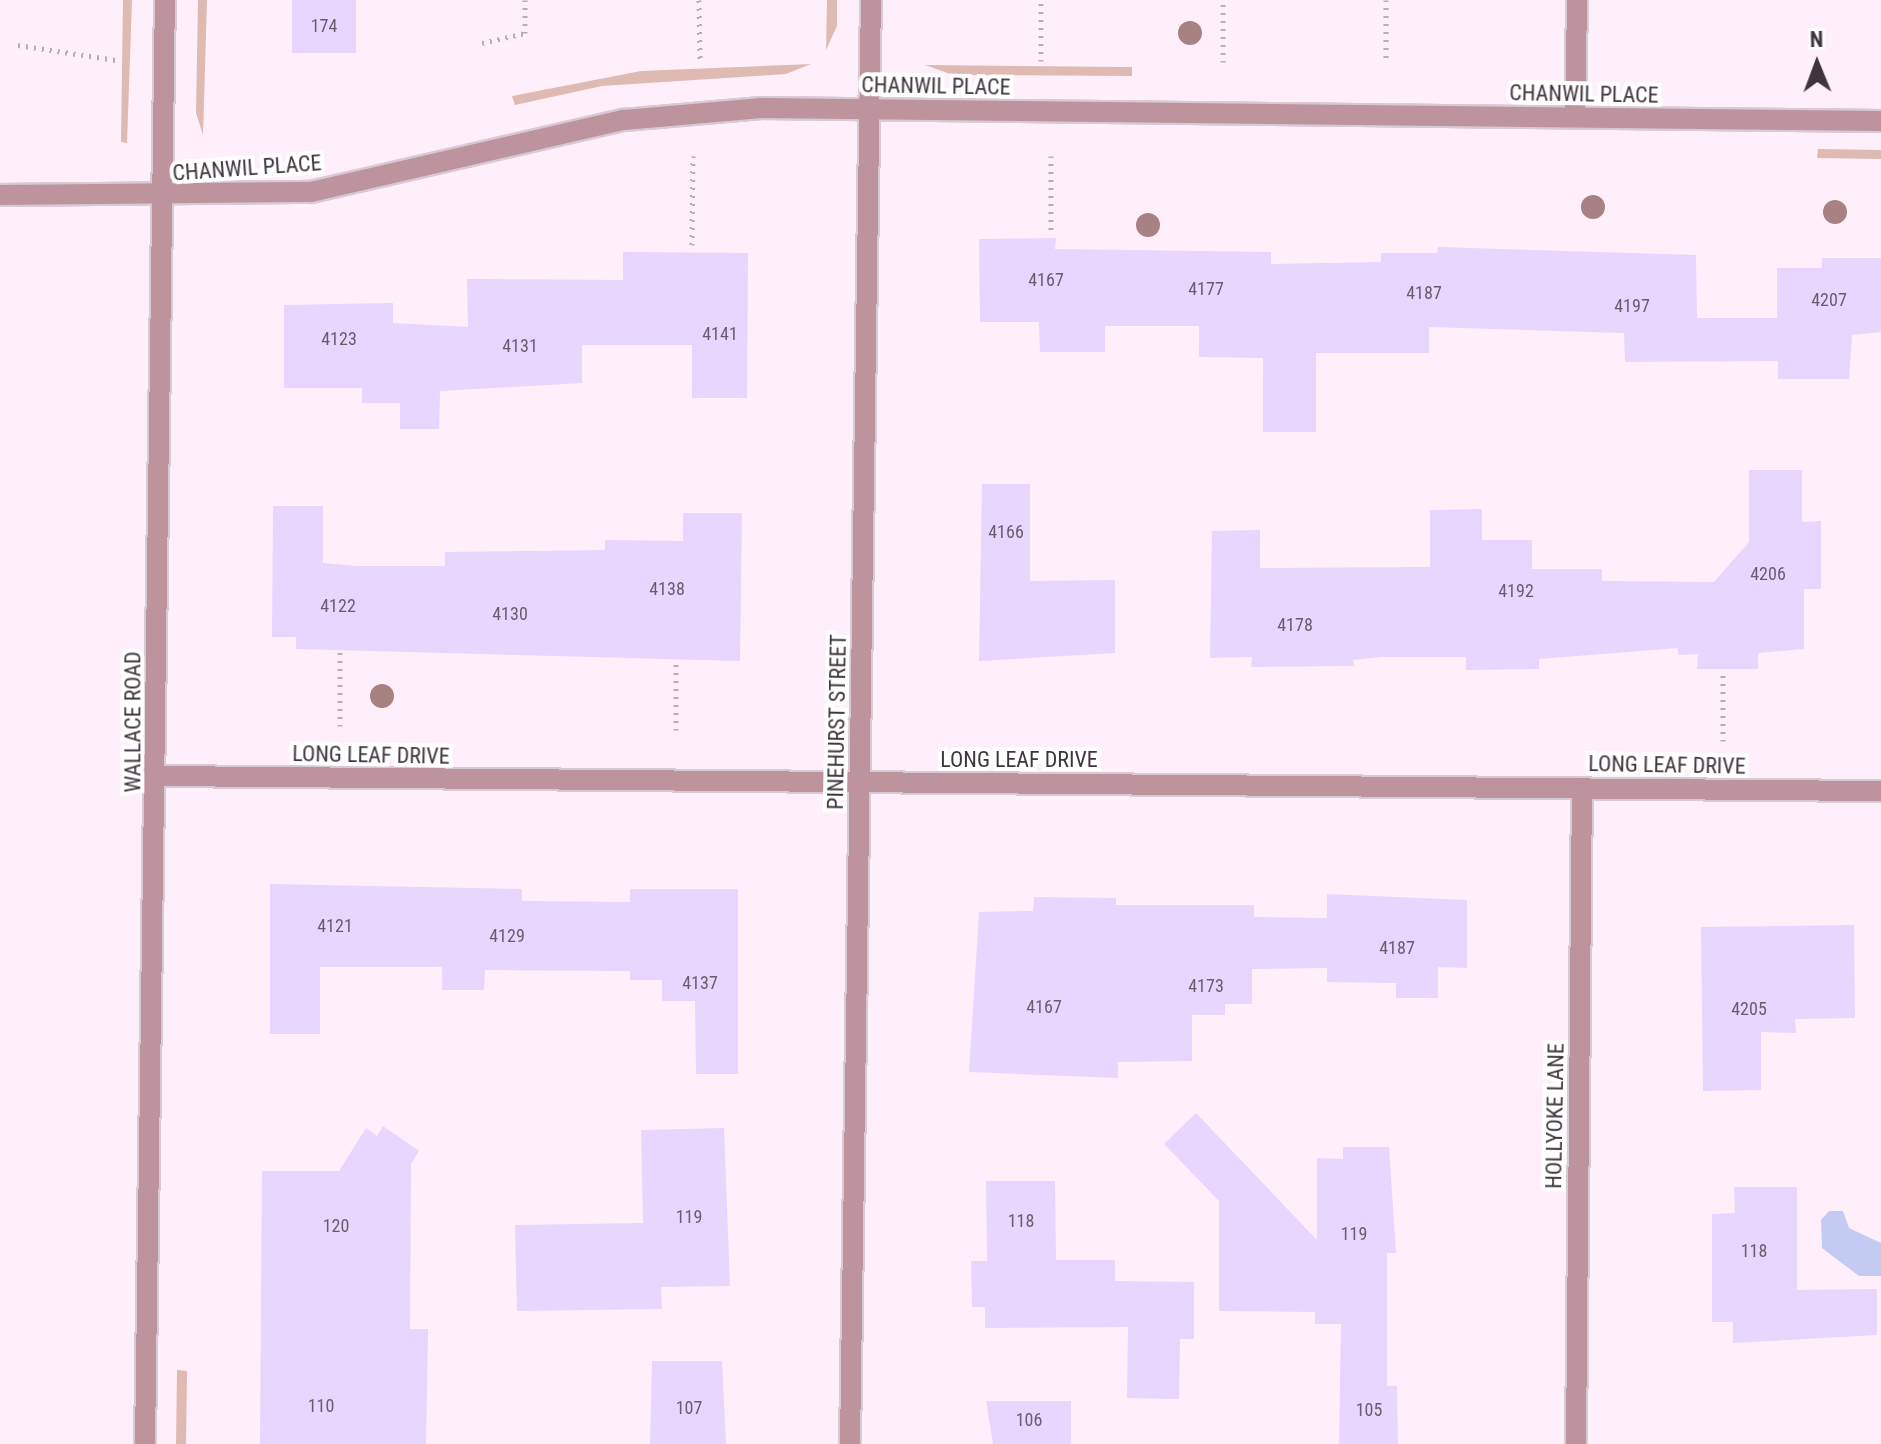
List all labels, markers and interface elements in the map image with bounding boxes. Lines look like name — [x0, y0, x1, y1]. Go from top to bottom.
house number: 174 — [311, 15, 337, 37]
north arrow — [1777, 24, 1857, 104]
text: N — [1810, 27, 1824, 52]
street label: CHANWIL PLACE — [861, 71, 1011, 101]
street label: CHANWIL PLACE — [1509, 79, 1659, 109]
street label: CHANWIL PLACE — [172, 150, 322, 186]
house number: 4167 — [1028, 269, 1064, 291]
house number: 4177 — [1188, 278, 1224, 300]
house number: 4187 — [1406, 282, 1442, 304]
house number: 4207 — [1811, 289, 1847, 311]
house number: 4197 — [1614, 295, 1650, 317]
house number: 4141 — [702, 323, 738, 345]
house number: 4123 — [321, 328, 357, 350]
house number: 4131 — [502, 335, 538, 357]
house number: 4166 — [988, 521, 1024, 543]
house number: 4206 — [1750, 563, 1786, 585]
house number: 4138 — [649, 578, 685, 600]
house number: 4192 — [1498, 580, 1534, 602]
house number: 4122 — [320, 595, 356, 617]
house number: 4130 — [492, 603, 528, 625]
house number: 4178 — [1277, 614, 1313, 636]
street label: PINEHURST STREET — [822, 634, 852, 810]
street label: WALLACE ROAD — [120, 651, 146, 793]
street label: LONG LEAF DRIVE — [292, 740, 450, 770]
street label: LONG LEAF DRIVE — [940, 747, 1098, 773]
street label: LONG LEAF DRIVE — [1588, 750, 1746, 780]
house number: 4121 — [317, 915, 353, 937]
house number: 4129 — [489, 925, 525, 947]
house number: 4187 — [1379, 937, 1415, 959]
house number: 4137 — [682, 972, 718, 994]
house number: 4173 — [1188, 975, 1224, 997]
house number: 4167 — [1026, 996, 1062, 1018]
house number: 4205 — [1731, 998, 1767, 1020]
street label: HOLLYOKE LANE — [1541, 1043, 1569, 1189]
house number: 119 — [676, 1206, 702, 1228]
house number: 118 — [1008, 1210, 1034, 1232]
house number: 120 — [323, 1215, 349, 1237]
house number: 119 — [1341, 1223, 1367, 1245]
house number: 118 — [1741, 1240, 1767, 1262]
house number: 110 — [308, 1395, 334, 1417]
house number: 107 — [676, 1397, 702, 1419]
house number: 105 — [1356, 1399, 1382, 1421]
house number: 106 — [1016, 1409, 1042, 1431]

